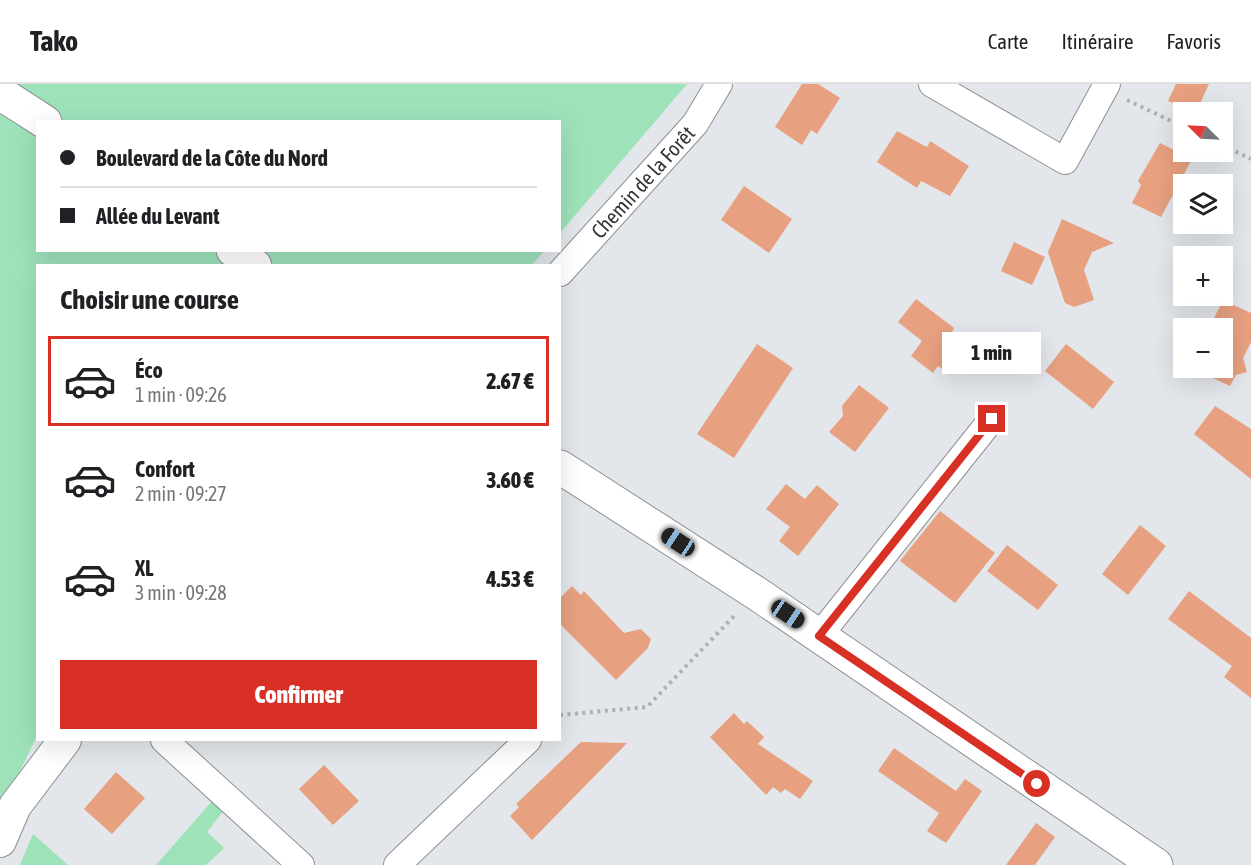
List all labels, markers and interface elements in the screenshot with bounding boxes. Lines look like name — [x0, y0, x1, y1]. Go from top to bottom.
text: Tako — [30, 25, 78, 57]
text: Carte — [988, 29, 1028, 53]
text: Itinéraire — [1061, 29, 1133, 53]
text: Favoris — [1166, 29, 1221, 53]
north arrow — [1173, 102, 1233, 162]
map controls — [1173, 102, 1233, 378]
street label: Chemin de la Forêt — [586, 121, 699, 243]
text: Boulevard de la Côte du Nord — [96, 145, 328, 171]
button: layers — [1173, 174, 1233, 234]
text: Allée du Levant — [96, 203, 220, 229]
button: + — [1173, 246, 1233, 306]
text: Choisir une course — [60, 284, 239, 315]
button: − — [1173, 318, 1233, 378]
callout: 1 min — [942, 332, 1042, 374]
text: 1 min — [971, 341, 1012, 364]
icon: car — [63, 354, 117, 408]
text: Éco — [135, 357, 163, 383]
text: 2.67 € — [486, 368, 534, 394]
text: 1 min · 09:26 — [135, 383, 227, 406]
route end — [978, 405, 1005, 432]
icon: car — [63, 453, 117, 507]
text: Confort — [135, 456, 195, 482]
text: 3.60 € — [486, 467, 534, 493]
text: 2 min · 09:27 — [135, 482, 227, 505]
car — [658, 525, 698, 559]
icon: car — [63, 552, 117, 606]
text: XL — [135, 555, 153, 581]
text: 4.53 € — [486, 566, 534, 592]
text: 3 min · 09:28 — [135, 581, 227, 604]
car — [768, 596, 808, 632]
button: Confirmer — [60, 660, 537, 729]
route start — [1023, 770, 1050, 797]

